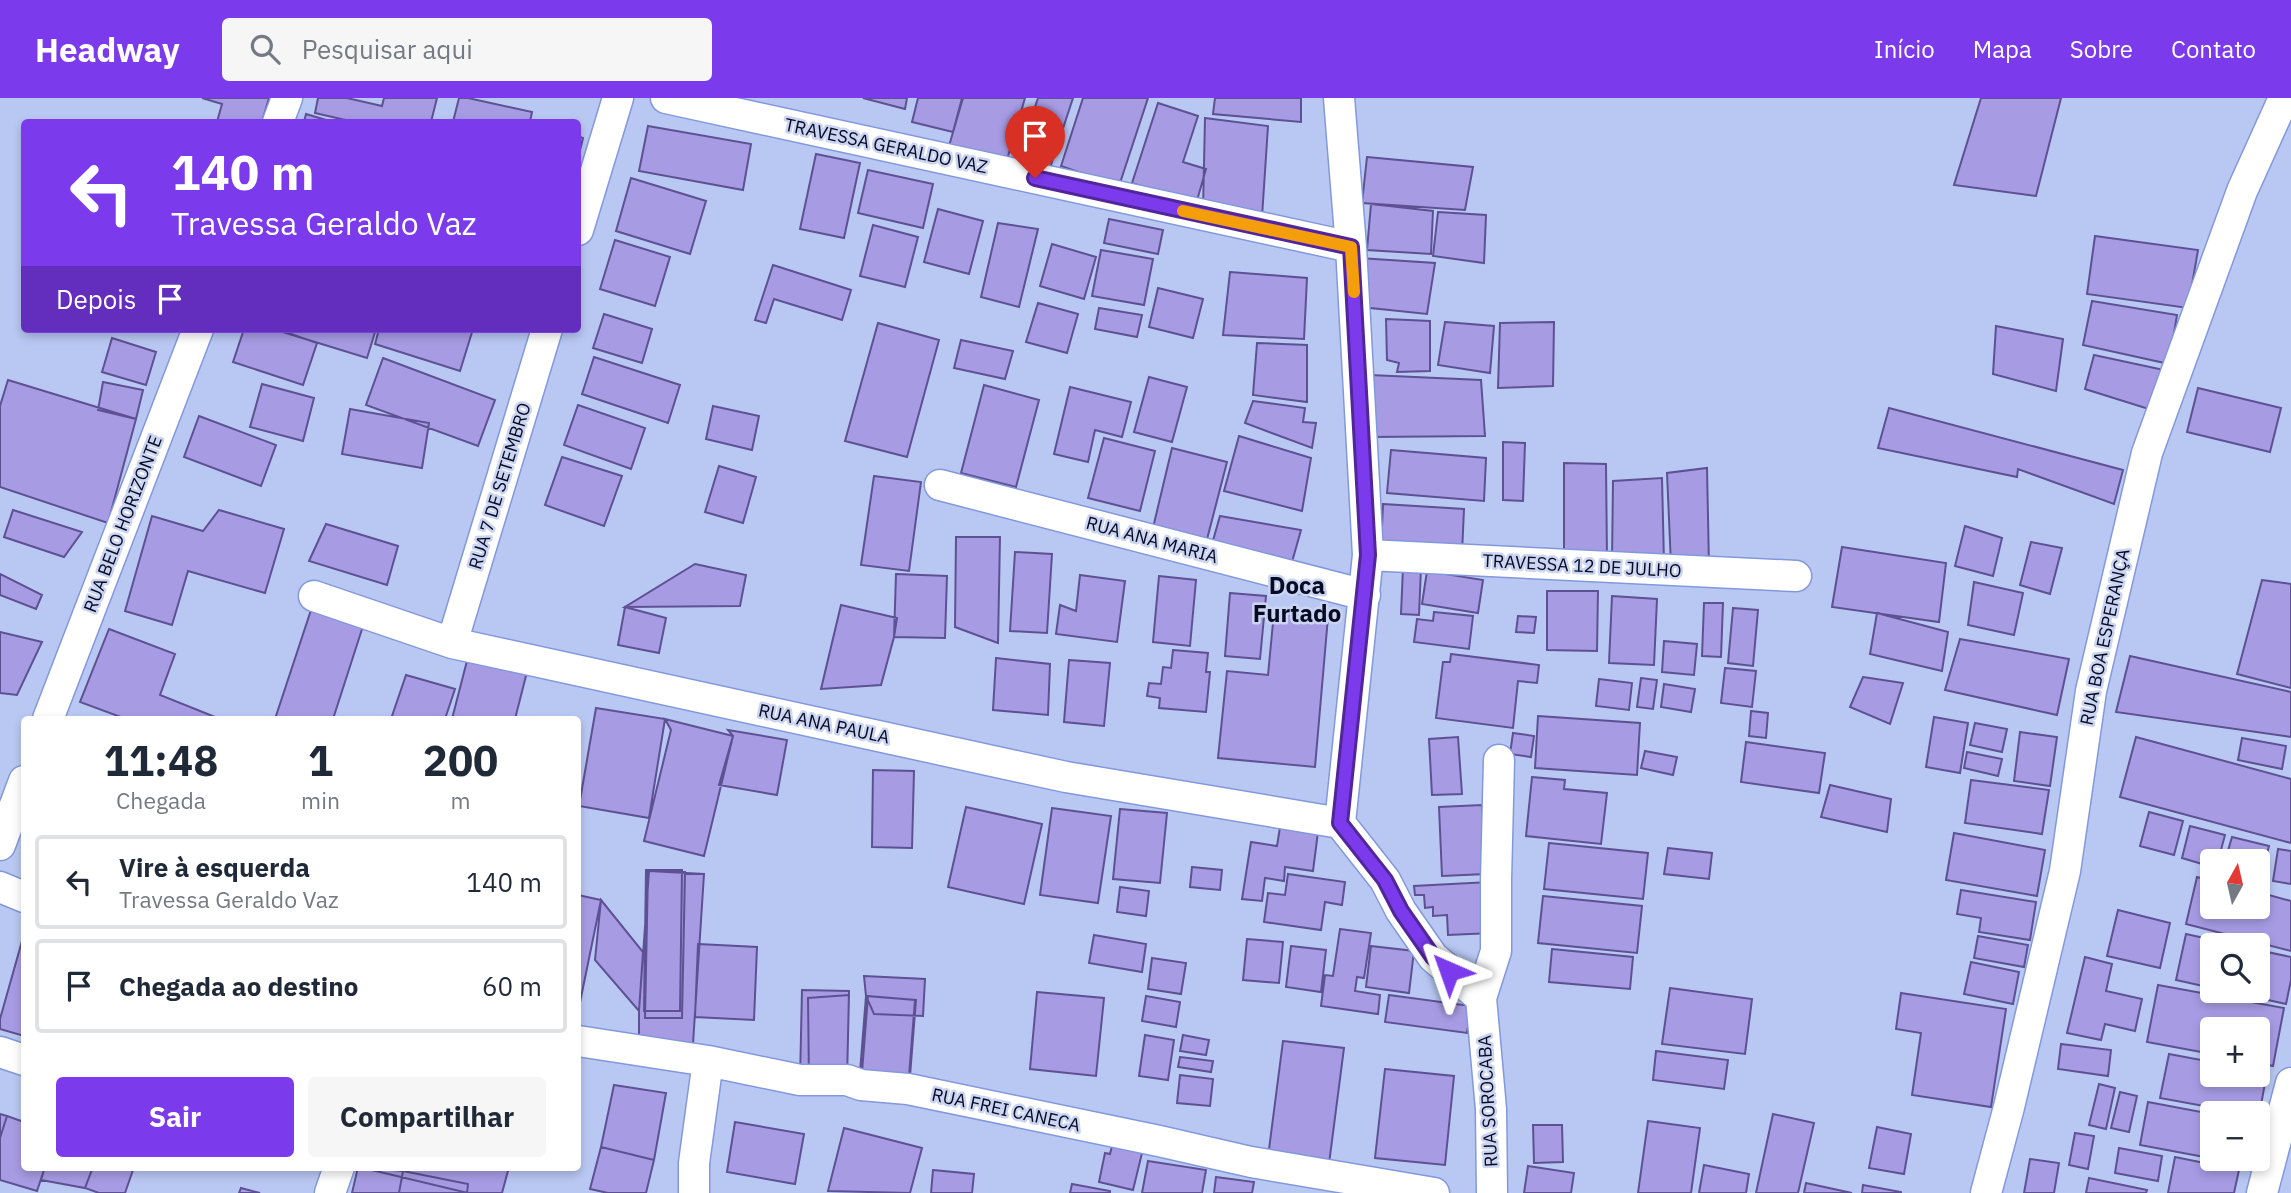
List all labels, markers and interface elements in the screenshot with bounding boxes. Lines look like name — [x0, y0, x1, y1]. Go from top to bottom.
search box — [222, 18, 712, 81]
text: Headway — [35, 28, 180, 71]
icon: search — [246, 30, 284, 68]
text: Pesquisar aqui — [302, 32, 473, 66]
text: Início — [1874, 33, 1935, 65]
text: Mapa — [1973, 33, 2032, 65]
text: Sobre — [2070, 33, 2133, 65]
text: Contato — [2171, 33, 2256, 65]
pin — [1005, 106, 1065, 178]
street label: TRAVESSA GERALDO VAZ — [782, 113, 990, 178]
icon: arrive — [1016, 117, 1054, 155]
text: 140 m — [171, 140, 315, 203]
icon: left — [56, 147, 147, 238]
text: Travessa Geraldo Vaz — [171, 202, 477, 244]
icon: arrive — [151, 280, 189, 318]
text: Depois — [56, 282, 137, 316]
street label: RUA 7 DE SETEMBRO — [463, 400, 536, 572]
street label: RUA BELO HORIZONTE — [78, 432, 167, 615]
street label: RUA ANA MARIA — [1084, 511, 1221, 568]
street label: RUA BOA ESPERANÇA — [2075, 546, 2135, 727]
street label: TRAVESSA 12 DE JULHO — [1482, 549, 1682, 582]
district label: Doca Furtado — [1253, 569, 1341, 629]
street label: RUA ANA PAULA — [756, 698, 892, 749]
text: 11:48 — [104, 733, 218, 788]
text: 1 — [308, 733, 333, 788]
text: 200 — [423, 733, 498, 788]
text: Chegada — [116, 785, 206, 815]
text: min — [301, 785, 340, 815]
text: m — [450, 785, 471, 815]
north arrow — [2200, 849, 2270, 919]
map controls — [2200, 849, 2270, 1171]
text: Vire à esquerda — [119, 850, 310, 884]
icon: left — [60, 863, 98, 901]
text: 140 m — [466, 865, 542, 899]
text: Travessa Geraldo Vaz — [119, 884, 339, 914]
button: search — [2200, 933, 2270, 1003]
position arrow — [1412, 934, 1486, 1008]
icon: arrive — [60, 967, 98, 1005]
text: Chegada ao destino — [119, 969, 358, 1003]
text: 60 m — [482, 969, 542, 1003]
button: + — [2200, 1017, 2270, 1087]
street label: RUA SOROCABA — [1473, 1034, 1502, 1168]
button: Sair — [56, 1077, 294, 1157]
button: Compartilhar — [308, 1077, 546, 1157]
street label: RUA FREI CANECA — [930, 1083, 1083, 1137]
button: − — [2200, 1101, 2270, 1171]

